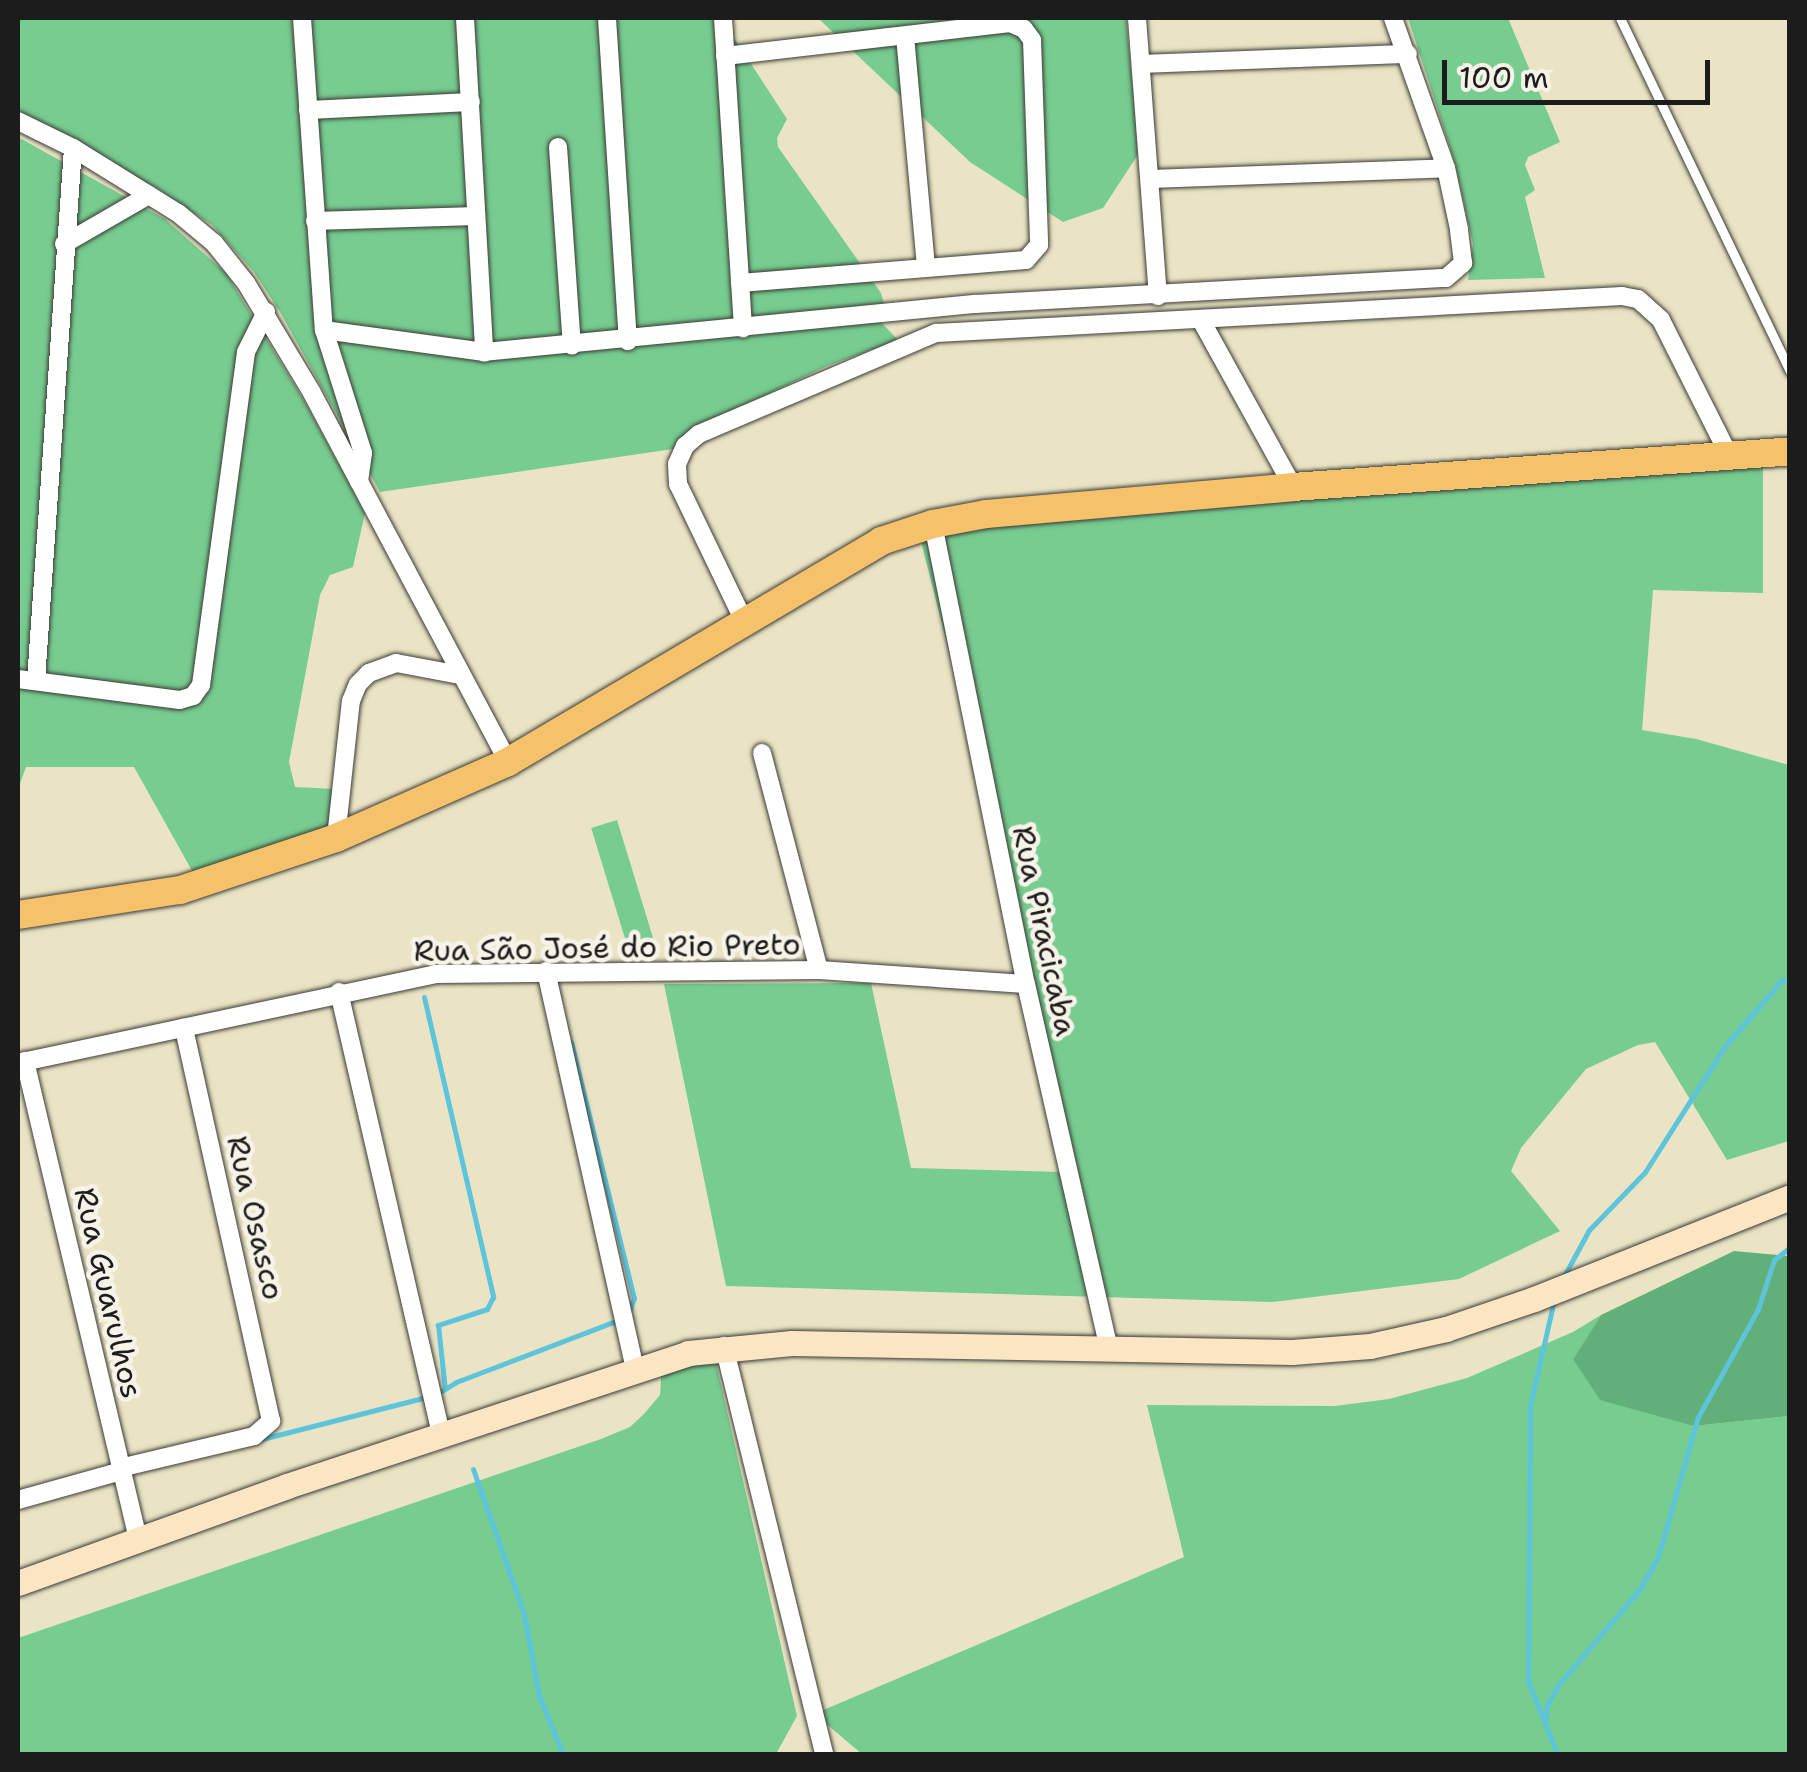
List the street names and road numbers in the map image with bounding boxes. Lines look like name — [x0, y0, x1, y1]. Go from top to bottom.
street label: Rua Piracicaba — [1004, 823, 1084, 1039]
street label: Rua São José do Rio Preto — [413, 927, 801, 969]
street label: Rua Osasco — [219, 1132, 291, 1304]
street label: Rua Guarulhos — [66, 1184, 150, 1402]

